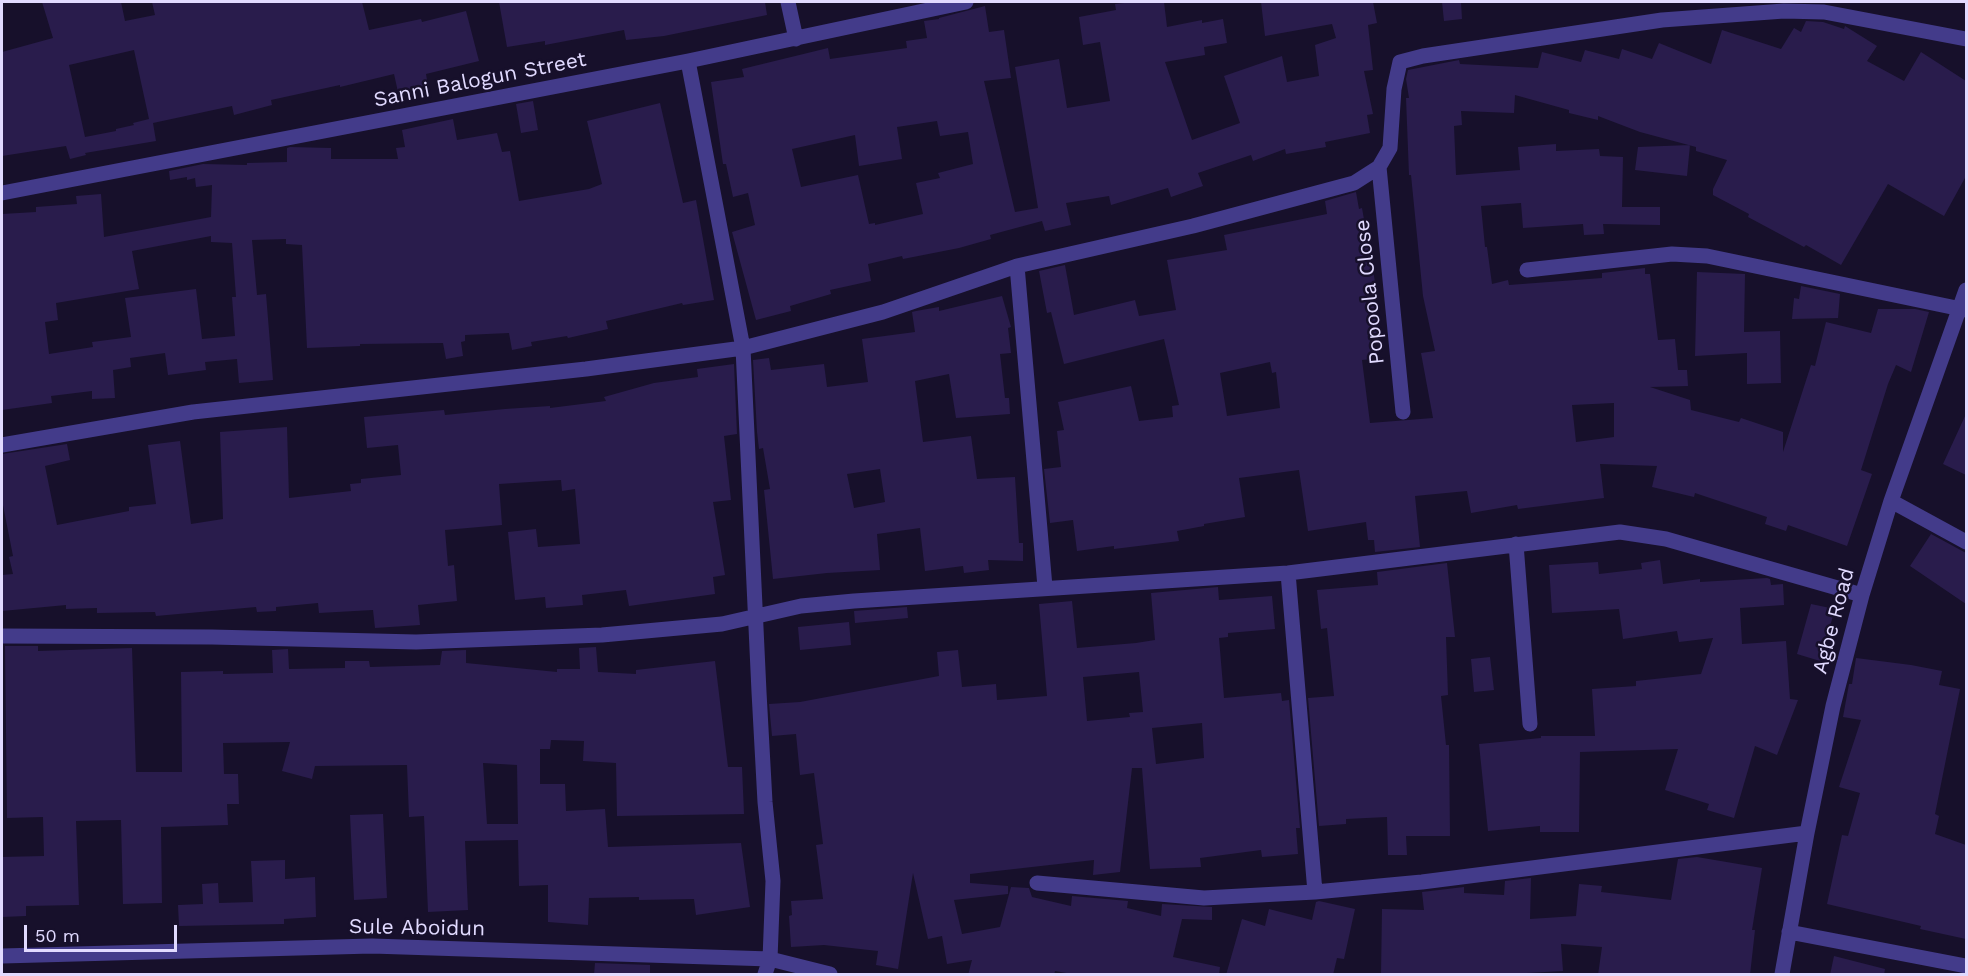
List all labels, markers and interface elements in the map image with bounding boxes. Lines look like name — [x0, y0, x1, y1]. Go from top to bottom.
street label: Sanni Balogun Street — [372, 47, 588, 113]
street label: Popoola Close — [1350, 218, 1390, 366]
street label: Agbe Road — [1808, 565, 1860, 677]
scale bar — [27, 913, 180, 951]
street label: Sule Aboidun — [349, 914, 485, 942]
text: 50 m — [35, 925, 80, 946]

